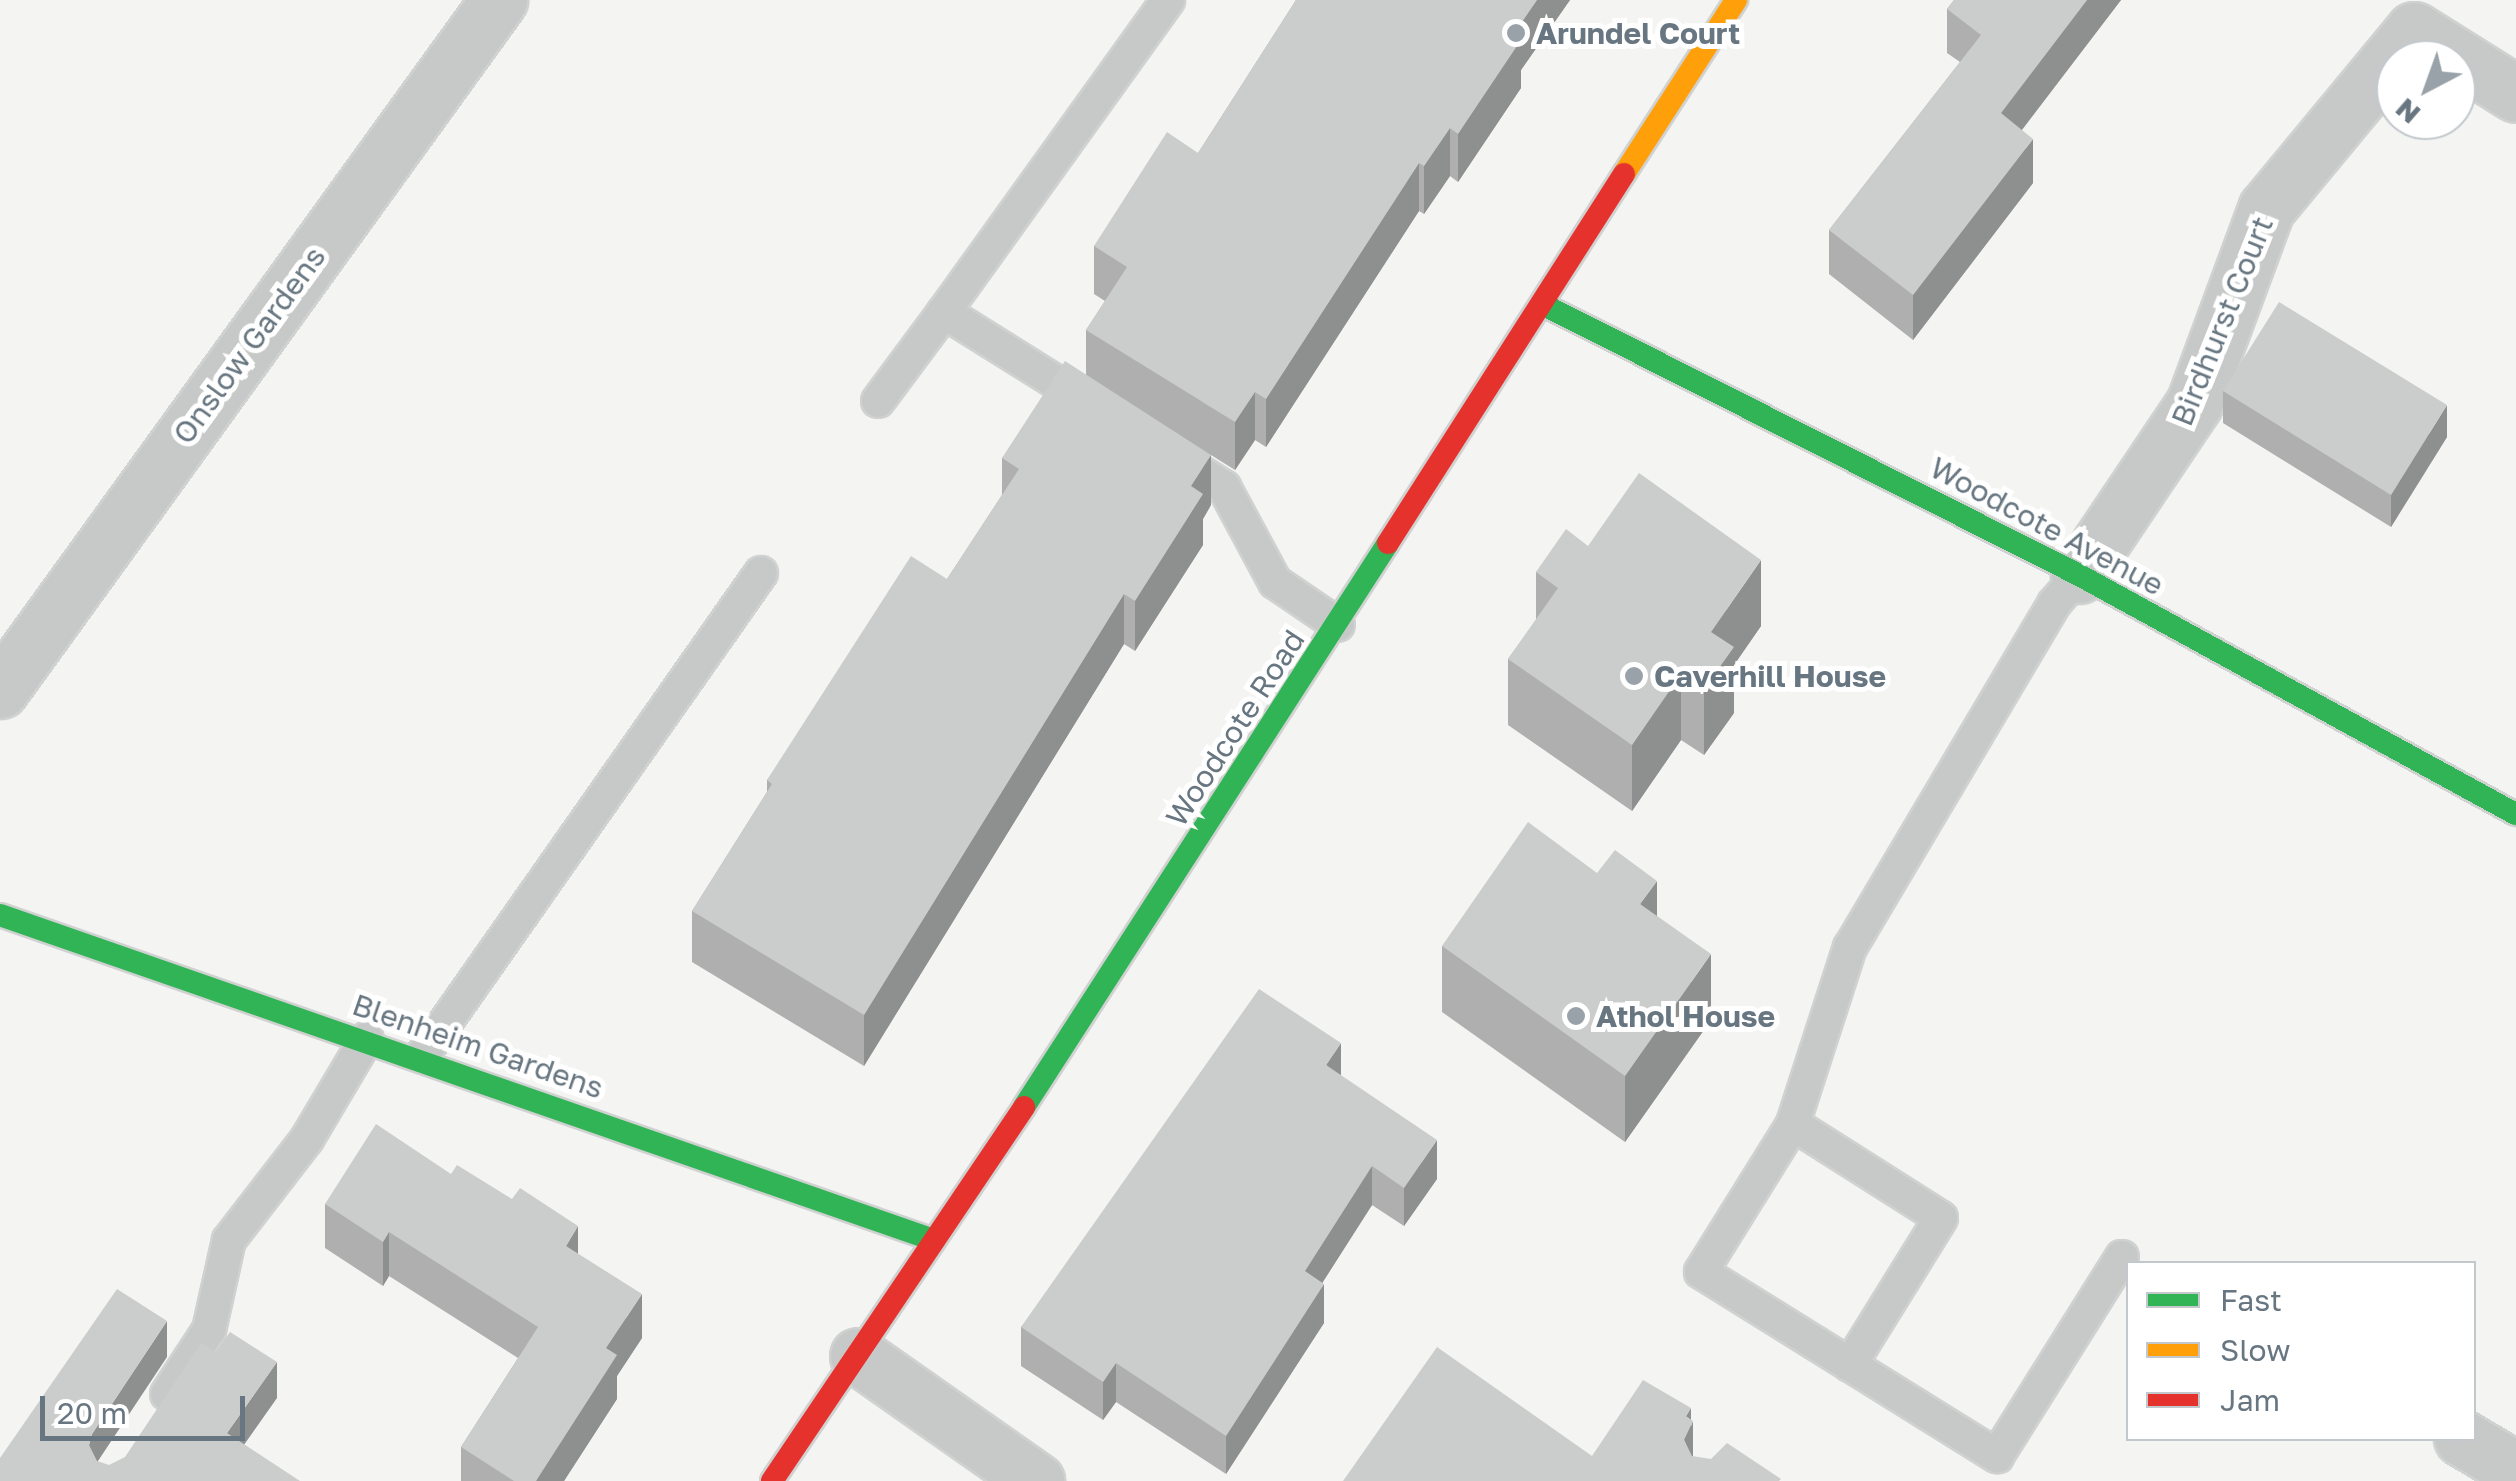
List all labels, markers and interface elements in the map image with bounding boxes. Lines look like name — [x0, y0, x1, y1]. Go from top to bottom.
place label: Arundel Court — [1536, 15, 1740, 51]
marker: Arundel Court — [1505, 22, 1527, 44]
north arrow — [2376, 40, 2476, 140]
text: N — [2388, 92, 2426, 131]
street label: Birdhurst Court — [2164, 211, 2280, 431]
street label: Onslow Gardens — [165, 239, 333, 451]
street label: Woodcote Avenue — [1924, 449, 2170, 603]
street label: Woodcote Road — [1158, 623, 1312, 833]
place label: Caverhill House — [1654, 658, 1886, 694]
marker: Caverhill House — [1623, 665, 1645, 687]
street label: Blenheim Gardens — [348, 986, 608, 1106]
place label: Athol House — [1596, 998, 1775, 1034]
marker: Athol House — [1565, 1005, 1587, 1027]
legend — [2126, 1261, 2476, 1441]
text: Fast — [2220, 1282, 2282, 1318]
text: Slow — [2220, 1332, 2291, 1368]
scale bar — [45, 1376, 250, 1438]
text: Jam — [2220, 1382, 2280, 1418]
text: 20 m — [57, 1395, 127, 1431]

